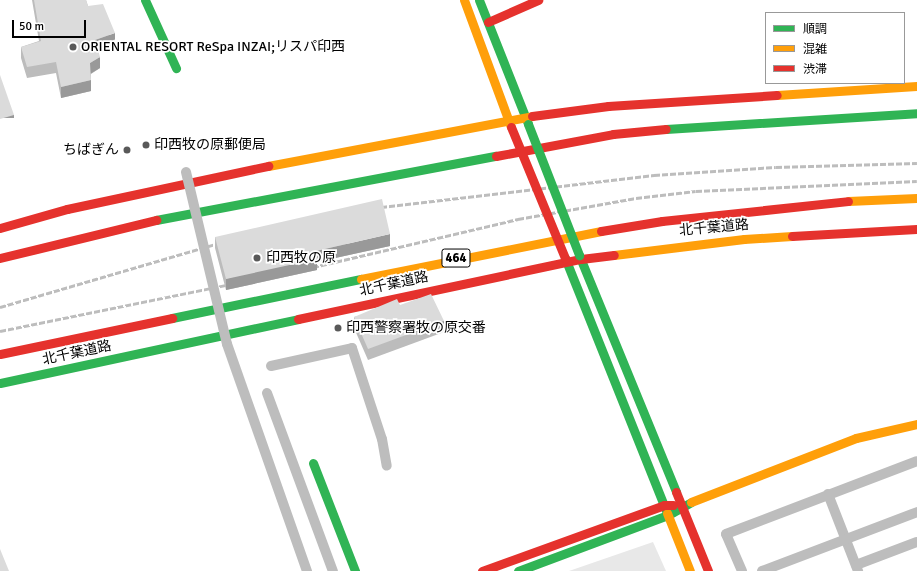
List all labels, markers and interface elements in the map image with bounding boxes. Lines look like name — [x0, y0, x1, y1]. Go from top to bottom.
scale bar — [14, 12, 88, 38]
legend — [765, 12, 905, 84]
text: 50 m — [19, 19, 44, 34]
text: 順調 — [803, 22, 827, 37]
place label: ORIENTAL RESORT ReSpa INZAI;リスパ印西 — [81, 39, 345, 55]
marker: ORIENTAL RESORT ReSpa INZAI;リスパ印西 — [68, 42, 78, 52]
text: 混雑 — [803, 42, 827, 57]
text: 渋滞 — [803, 62, 827, 77]
place label: 印西牧の原郵便局 — [154, 137, 266, 153]
marker: 印西牧の原郵便局 — [141, 140, 151, 150]
place label: ちばぎん — [63, 142, 119, 158]
marker: ちばぎん — [122, 145, 132, 155]
street label: 北千葉道路 — [678, 217, 750, 239]
road number: 464 — [441, 247, 471, 269]
place label: 印西牧の原 — [266, 250, 336, 266]
marker: 印西牧の原 — [251, 252, 263, 264]
street label: 北千葉道路 — [358, 269, 430, 299]
place label: 印西警察署牧の原交番 — [346, 320, 486, 336]
marker: 印西警察署牧の原交番 — [333, 323, 343, 333]
street label: 北千葉道路 — [41, 338, 113, 368]

